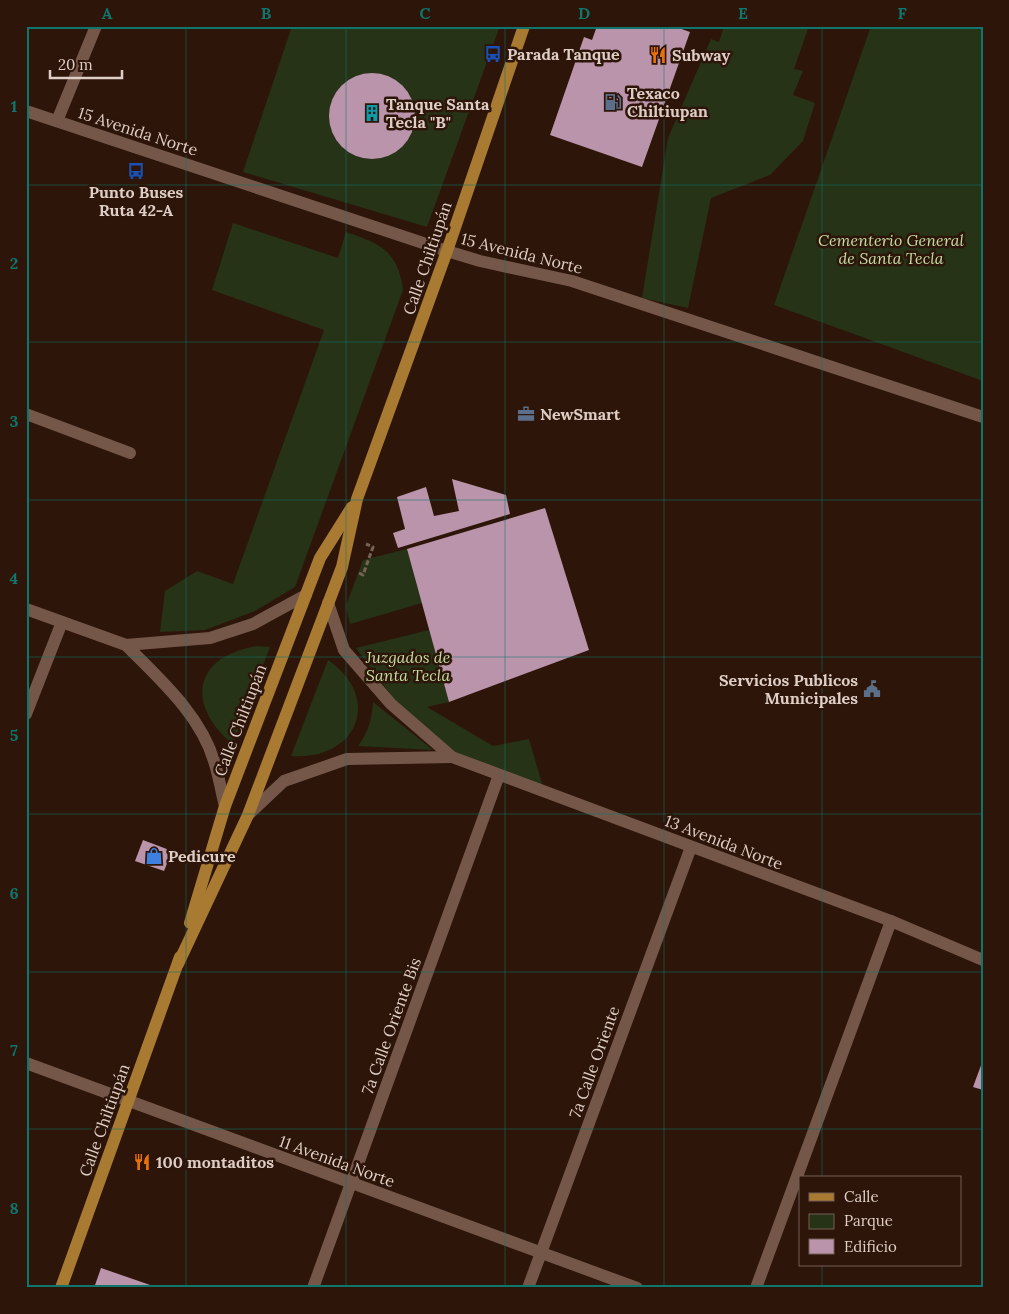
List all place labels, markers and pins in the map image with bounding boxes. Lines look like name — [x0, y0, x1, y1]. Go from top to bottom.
bus stop icon: Parada Tanque — [483, 44, 503, 64]
place label: Parada Tanque — [507, 44, 620, 64]
restaurant icon: Subway — [648, 45, 668, 65]
place label: Subway — [672, 45, 730, 65]
place label: Texaco Chiltiupan — [627, 83, 708, 121]
fuel station icon: Texaco Chiltiupan — [603, 92, 623, 112]
place label: Tanque Santa Tecla "B" — [386, 94, 490, 132]
building icon: Tanque Santa Tecla "B" — [362, 103, 382, 123]
bus stop icon: Punto Buses Ruta 42-A — [126, 161, 146, 181]
place label: Punto Buses Ruta 42-A — [89, 182, 184, 220]
office icon: NewSmart — [516, 404, 536, 424]
place label: NewSmart — [540, 404, 621, 424]
place label: Servicios Publicos Municipales — [719, 670, 858, 708]
public building icon: Servicios Publicos Municipales — [862, 679, 882, 699]
shop icon: Pedicure — [144, 846, 164, 866]
place label: Pedicure — [168, 846, 236, 866]
restaurant icon: 100 montaditos — [132, 1152, 152, 1172]
place label: 100 montaditos — [156, 1152, 274, 1172]

